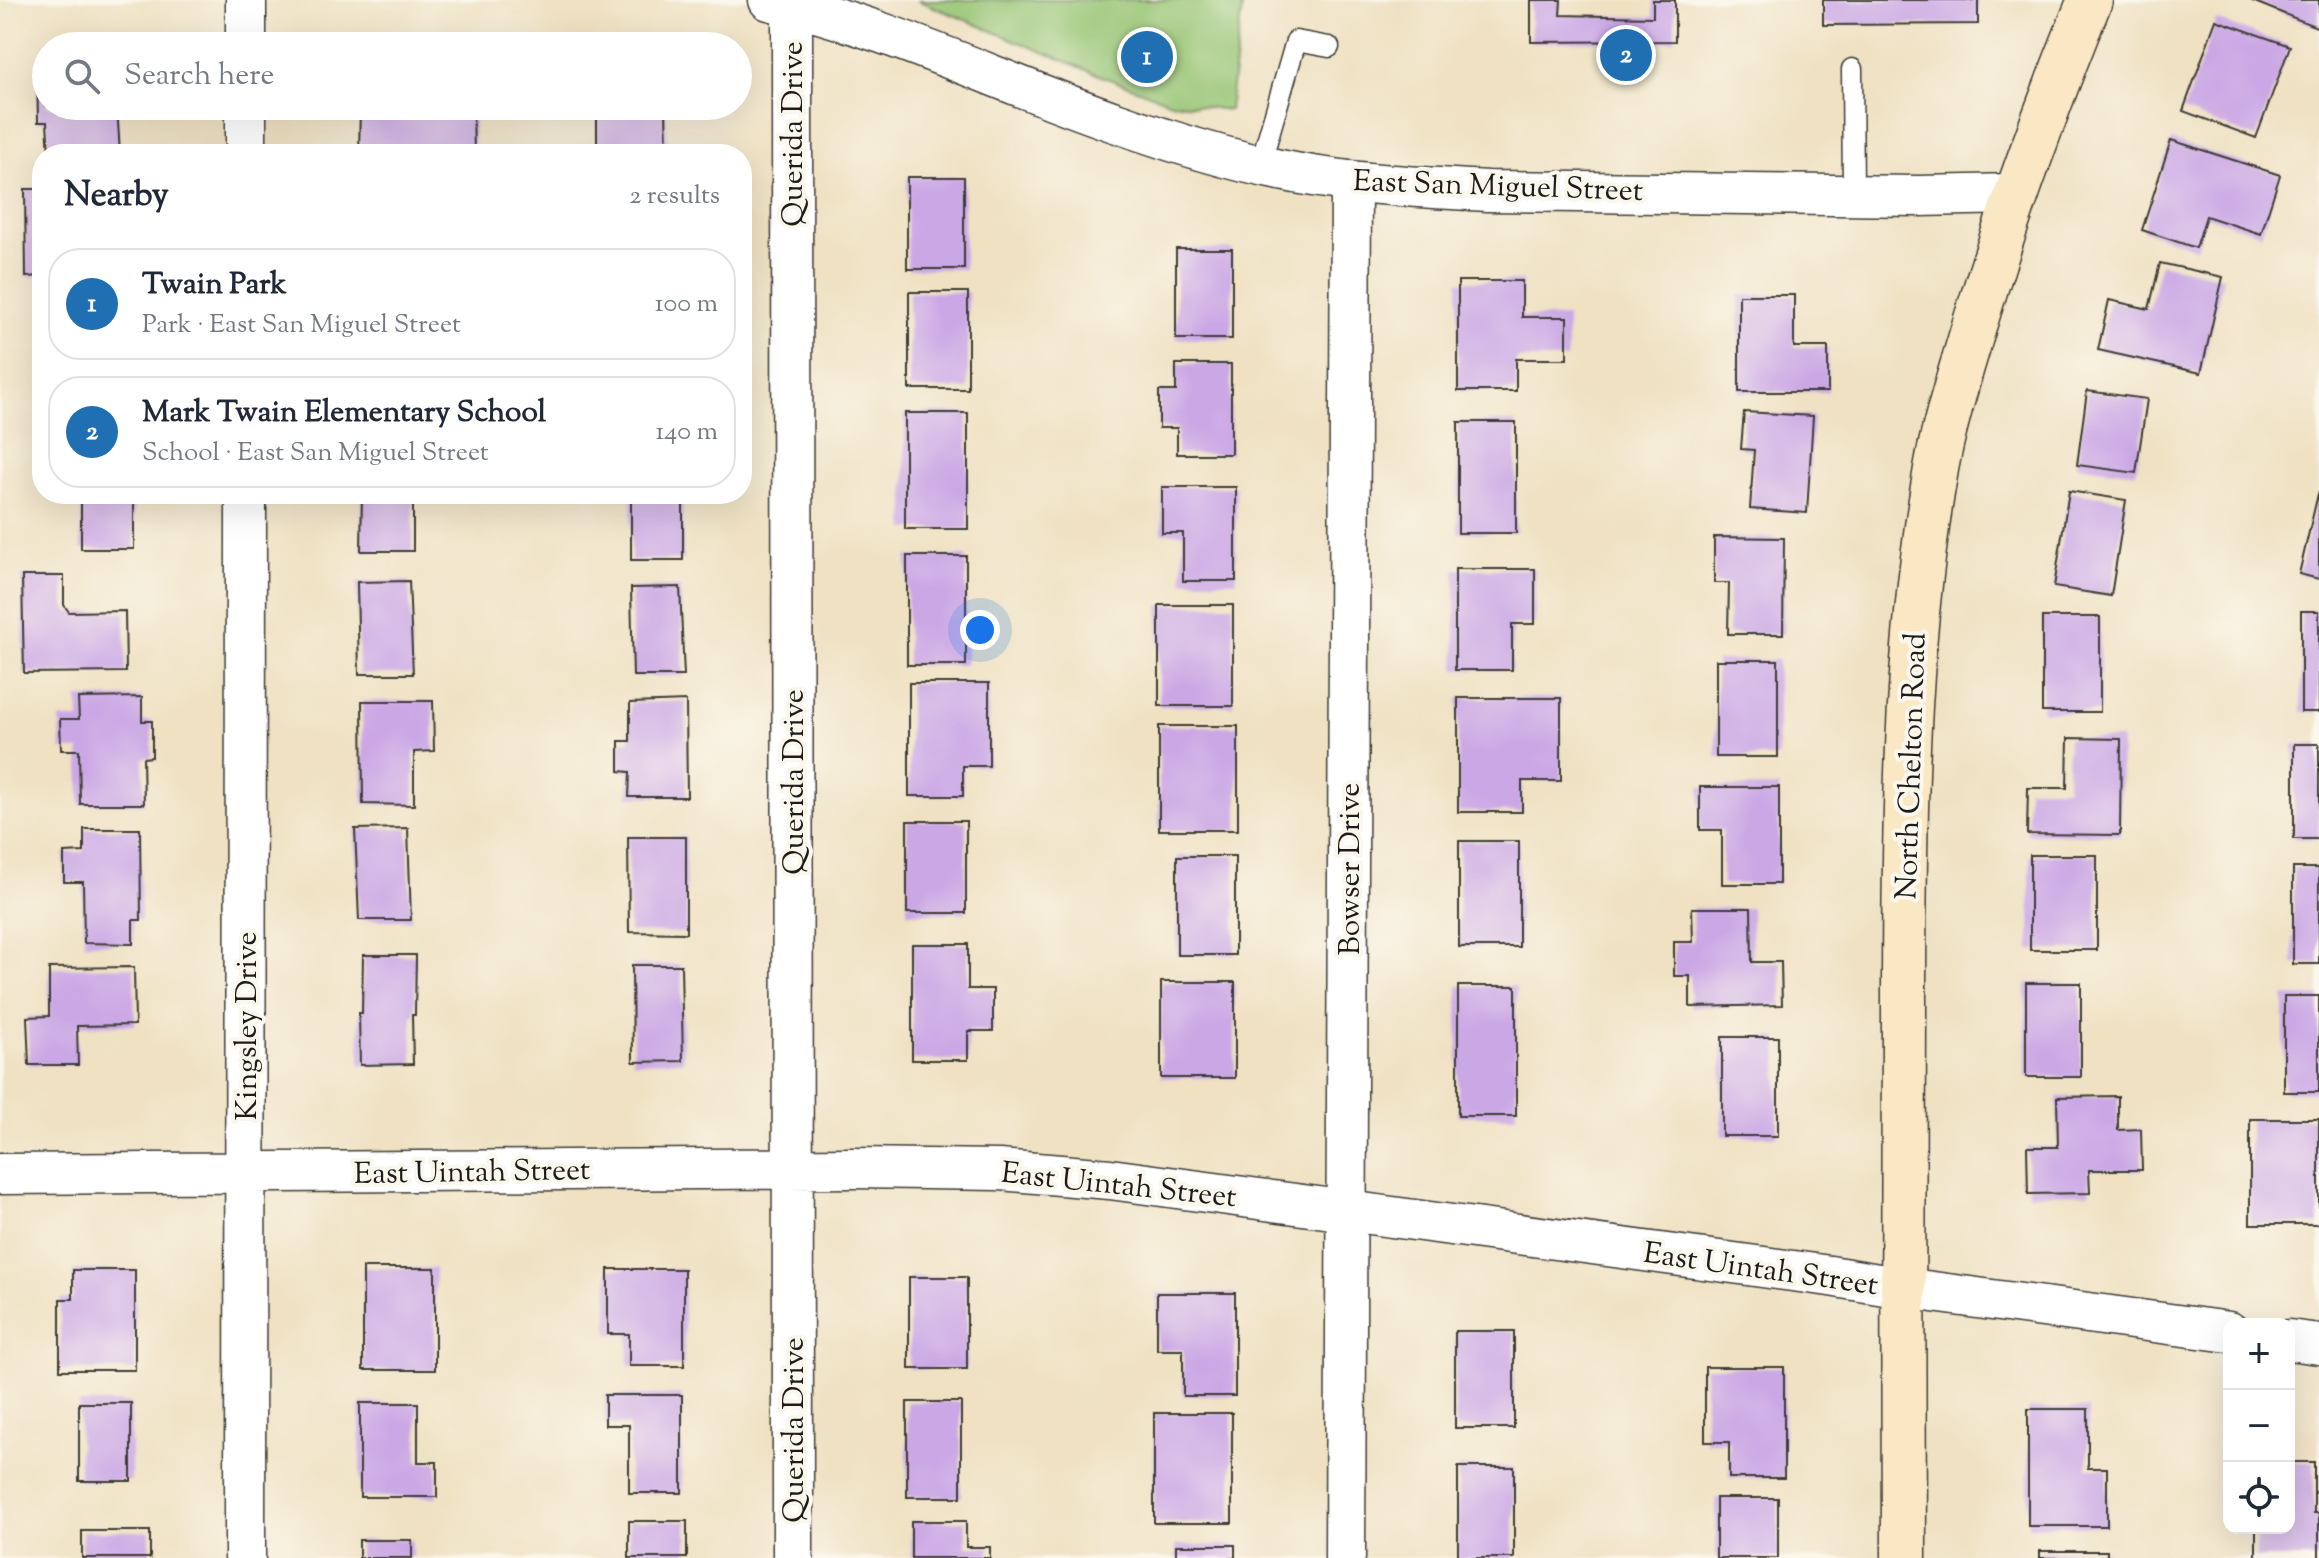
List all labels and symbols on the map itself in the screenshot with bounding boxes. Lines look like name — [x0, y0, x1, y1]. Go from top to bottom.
pin: 2 — [1600, 25, 1652, 85]
pin: 1 — [1121, 27, 1173, 87]
street label: Querida Drive — [773, 41, 816, 227]
street label: East San Miguel Street — [1352, 161, 1644, 214]
your location — [960, 610, 1000, 650]
street label: North Chelton Road — [1886, 632, 1939, 900]
street label: Querida Drive — [774, 689, 817, 875]
street label: Bowser Drive — [1330, 783, 1373, 955]
street label: Kingsley Drive — [227, 931, 270, 1121]
street label: East Uintah Street — [354, 1150, 591, 1197]
street label: East Uintah Street — [999, 1153, 1239, 1220]
street label: East Uintah Street — [1641, 1233, 1881, 1308]
street label: Querida Drive — [774, 1337, 817, 1523]

